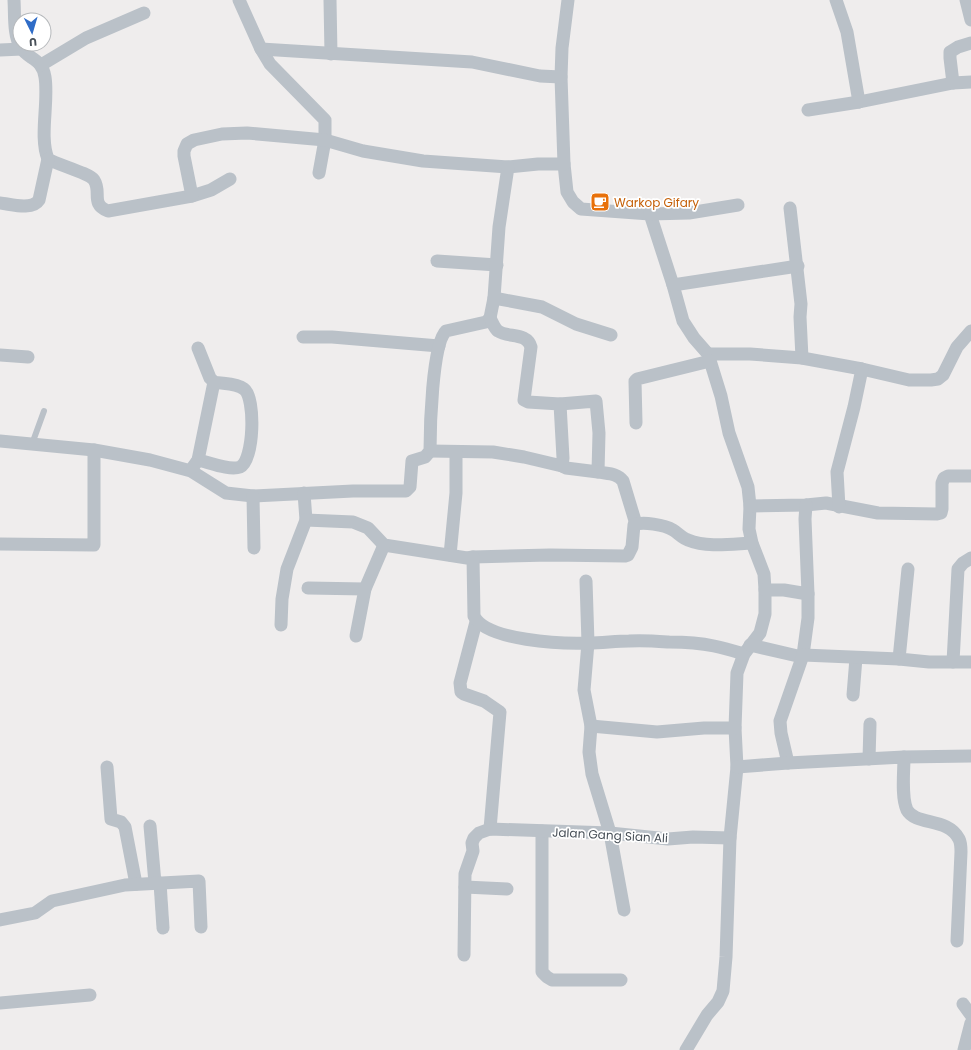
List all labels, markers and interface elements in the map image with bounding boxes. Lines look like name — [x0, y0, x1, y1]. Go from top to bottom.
north arrow — [12, 12, 52, 52]
text: U — [28, 34, 37, 50]
cafe icon: Warkop Gifary — [589, 191, 611, 213]
place label: Warkop Gifary — [614, 194, 699, 211]
street label: Jalan Gang Sian Ali — [552, 823, 668, 847]

